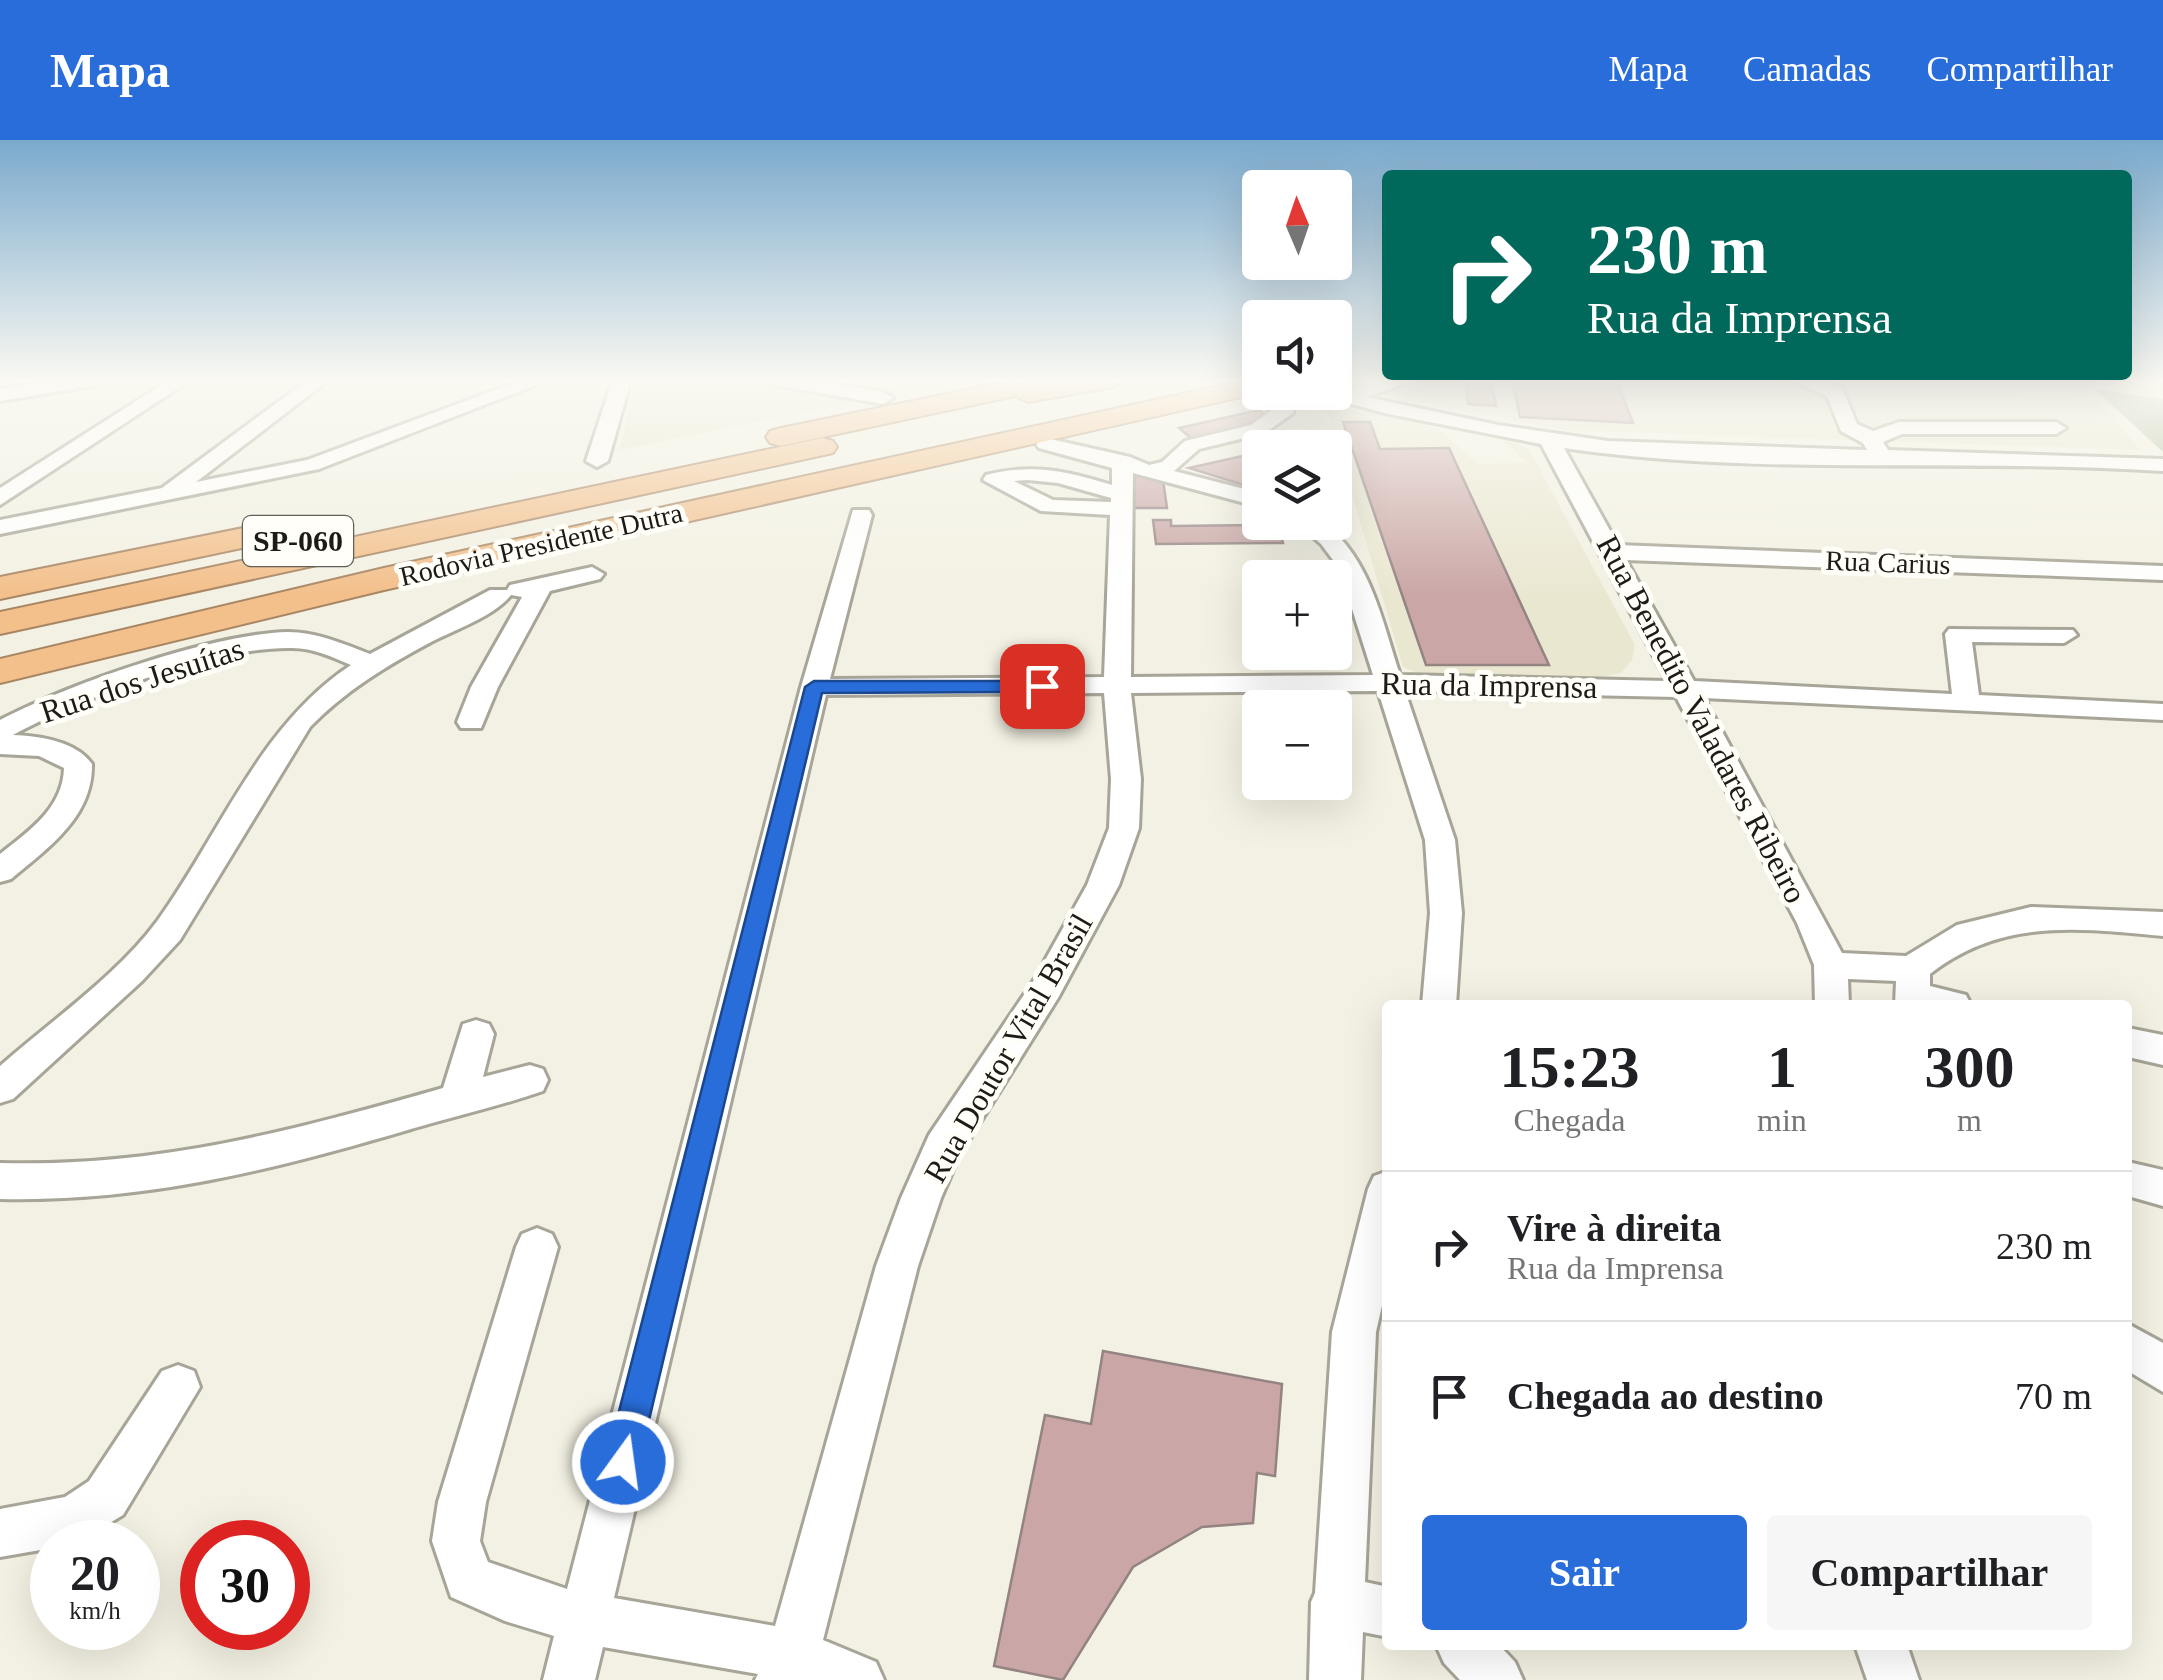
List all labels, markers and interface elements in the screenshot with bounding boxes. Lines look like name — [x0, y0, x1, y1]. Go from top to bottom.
text: Mapa — [50, 44, 170, 97]
text: Mapa — [1608, 50, 1688, 89]
text: Camadas — [1743, 50, 1871, 89]
text: Compartilhar — [1926, 50, 2113, 89]
north arrow — [1242, 170, 1352, 280]
map controls — [1242, 170, 1352, 800]
icon: right — [1422, 210, 1552, 340]
text: 230 m — [1587, 211, 1768, 288]
text: Rua da Imprensa — [1587, 293, 1892, 343]
button: sound — [1242, 300, 1352, 410]
button: layers — [1242, 430, 1352, 540]
street label: Rodovia Presidente Dutra — [397, 497, 686, 592]
road number: SP-060 — [243, 516, 353, 566]
street label: Rua Benedito Valadares Ribeiro — [1590, 529, 1814, 909]
street label: Rua Carius — [1825, 545, 1951, 580]
button: + — [1242, 560, 1352, 670]
street label: Rua dos Jesuítas — [36, 630, 248, 730]
pin — [1000, 644, 1085, 729]
icon: arrive — [1015, 659, 1070, 714]
street label: Rua da Imprensa — [1380, 665, 1598, 705]
button: − — [1242, 690, 1352, 800]
street label: Rua Doutor Vital Brasil — [916, 907, 1100, 1189]
text: 15:23 — [1500, 1034, 1640, 1100]
text: 1 — [1767, 1034, 1797, 1100]
text: 300 — [1924, 1034, 2014, 1100]
text: Chegada — [1514, 1102, 1626, 1138]
text: min — [1757, 1102, 1807, 1138]
text: m — [1957, 1102, 1982, 1138]
text: Vire à direita — [1507, 1207, 1722, 1249]
icon: right — [1422, 1219, 1477, 1274]
text: 230 m — [1996, 1225, 2092, 1267]
text: Rua da Imprensa — [1507, 1250, 1724, 1286]
icon: arrive — [1422, 1369, 1477, 1424]
text: Chegada ao destino — [1507, 1375, 1824, 1417]
text: 70 m — [2015, 1375, 2092, 1417]
position arrow — [571, 1410, 675, 1514]
button: Sair — [1422, 1515, 1747, 1630]
button: Compartilhar — [1767, 1515, 2092, 1630]
speed limit sign: 30 — [180, 1520, 310, 1650]
text: 20 — [70, 1545, 120, 1601]
text: km/h — [69, 1597, 121, 1624]

